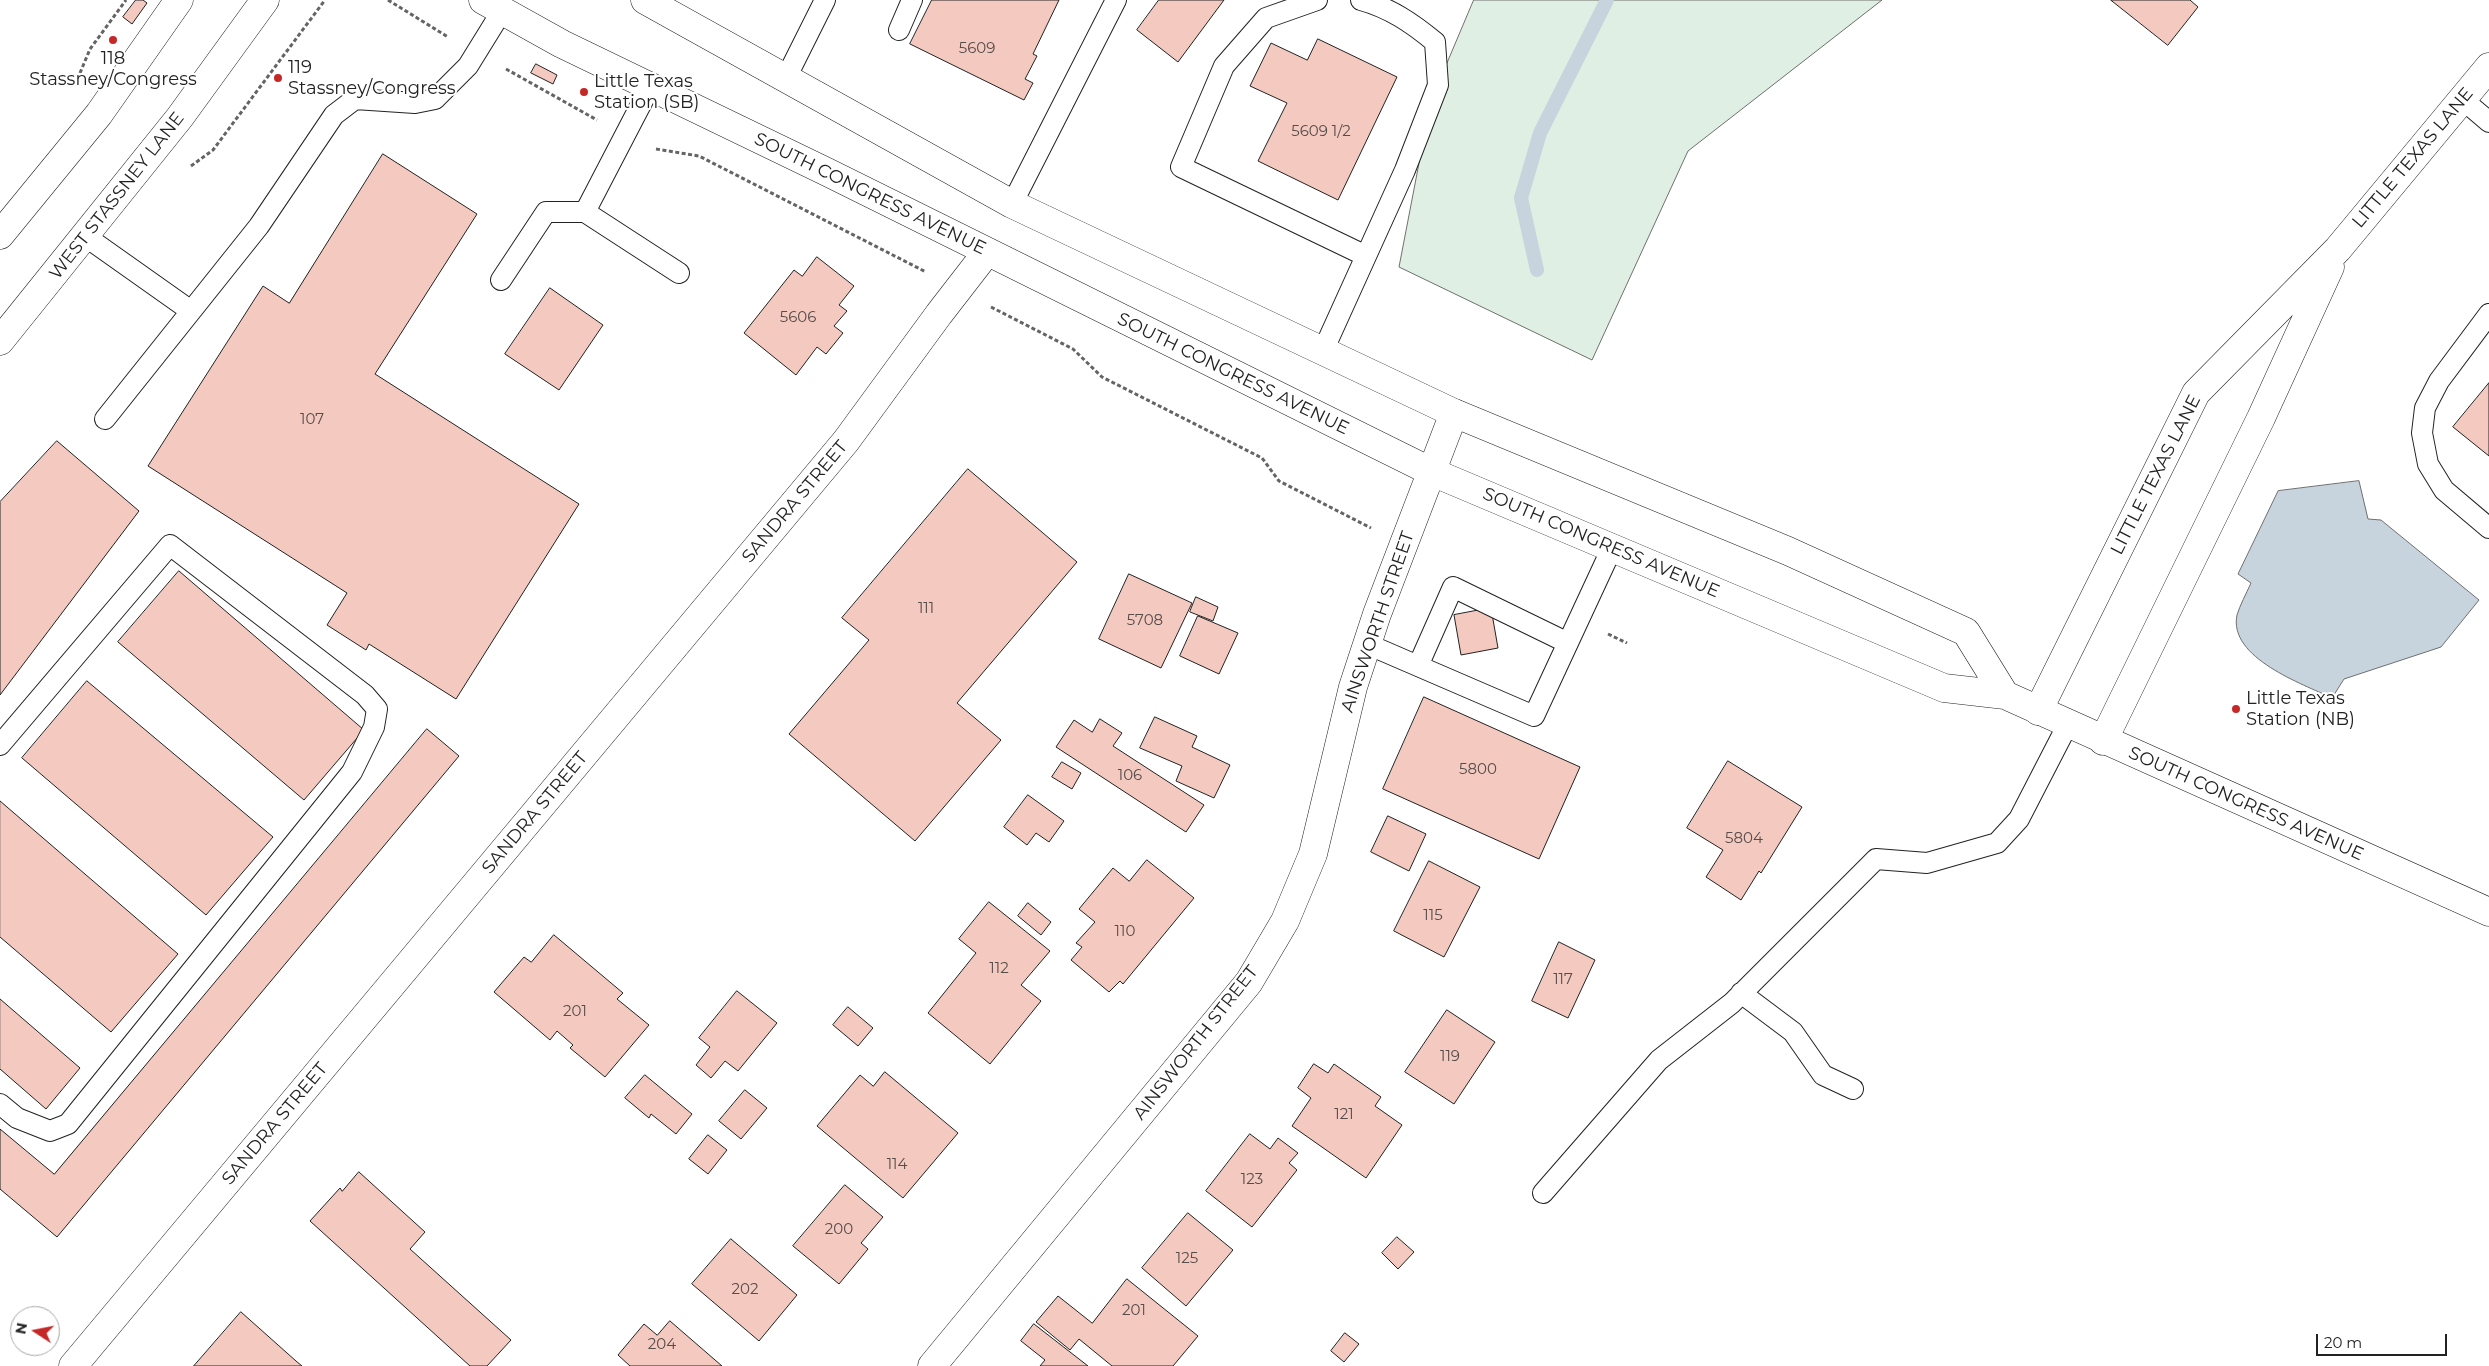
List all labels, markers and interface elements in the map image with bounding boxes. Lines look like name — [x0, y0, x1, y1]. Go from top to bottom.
marker: 118 Stassney/Congress — [107, 34, 119, 46]
house number: 5609 — [959, 40, 995, 58]
place label: 118 Stassney/Congress — [29, 48, 197, 90]
place label: 119 Stassney/Congress — [288, 57, 456, 100]
place label: Little Texas Station (SB) — [594, 71, 699, 114]
marker: 119 Stassney/Congress — [272, 72, 284, 84]
street label: LITTLE TEXAS LANE — [2348, 83, 2478, 233]
marker: Little Texas Station (SB) — [578, 86, 590, 98]
street label: WEST STASSNEY LANE — [45, 108, 189, 284]
house number: 5609 1/2 — [1291, 123, 1351, 141]
street label: SOUTH CONGRESS AVENUE — [751, 128, 989, 260]
street label: SOUTH CONGRESS AVENUE — [1114, 308, 1352, 440]
house number: 5606 — [780, 309, 816, 327]
street label: LITTLE TEXAS LANE — [2106, 391, 2206, 559]
house number: 107 — [300, 411, 324, 429]
street label: SANDRA STREET — [738, 437, 852, 567]
street label: SOUTH CONGRESS AVENUE — [1479, 483, 1723, 603]
street label: AINSWORTH STREET — [1337, 529, 1419, 715]
house number: 111 — [918, 600, 934, 618]
house number: 5708 — [1127, 612, 1163, 630]
place label: Little Texas Station (NB) — [2246, 688, 2355, 731]
marker: Little Texas Station (NB) — [2230, 703, 2242, 715]
street label: SOUTH CONGRESS AVENUE — [2125, 742, 2367, 866]
street label: SANDRA STREET — [478, 748, 592, 878]
house number: 5800 — [1459, 761, 1497, 779]
house number: 106 — [1118, 767, 1142, 785]
house number: 5804 — [1725, 830, 1763, 848]
house number: 115 — [1423, 907, 1443, 925]
house number: 110 — [1115, 923, 1135, 941]
house number: 112 — [989, 960, 1009, 978]
street label: AINSWORTH STREET — [1129, 962, 1263, 1124]
house number: 117 — [1553, 971, 1573, 989]
house number: 201 — [563, 1003, 587, 1021]
house number: 119 — [1440, 1048, 1460, 1066]
street label: SANDRA STREET — [218, 1059, 332, 1189]
house number: 121 — [1334, 1106, 1354, 1124]
house number: 114 — [887, 1156, 907, 1174]
house number: 123 — [1241, 1171, 1263, 1189]
house number: 200 — [825, 1221, 853, 1239]
house number: 125 — [1176, 1250, 1198, 1268]
house number: 202 — [732, 1281, 758, 1299]
house number: 201 — [1122, 1302, 1146, 1320]
north arrow — [10, 1306, 60, 1356]
text: N — [11, 1321, 31, 1336]
scale bar — [2319, 1324, 2450, 1356]
text: 20 m — [2324, 1333, 2362, 1352]
house number: 204 — [648, 1336, 676, 1354]

